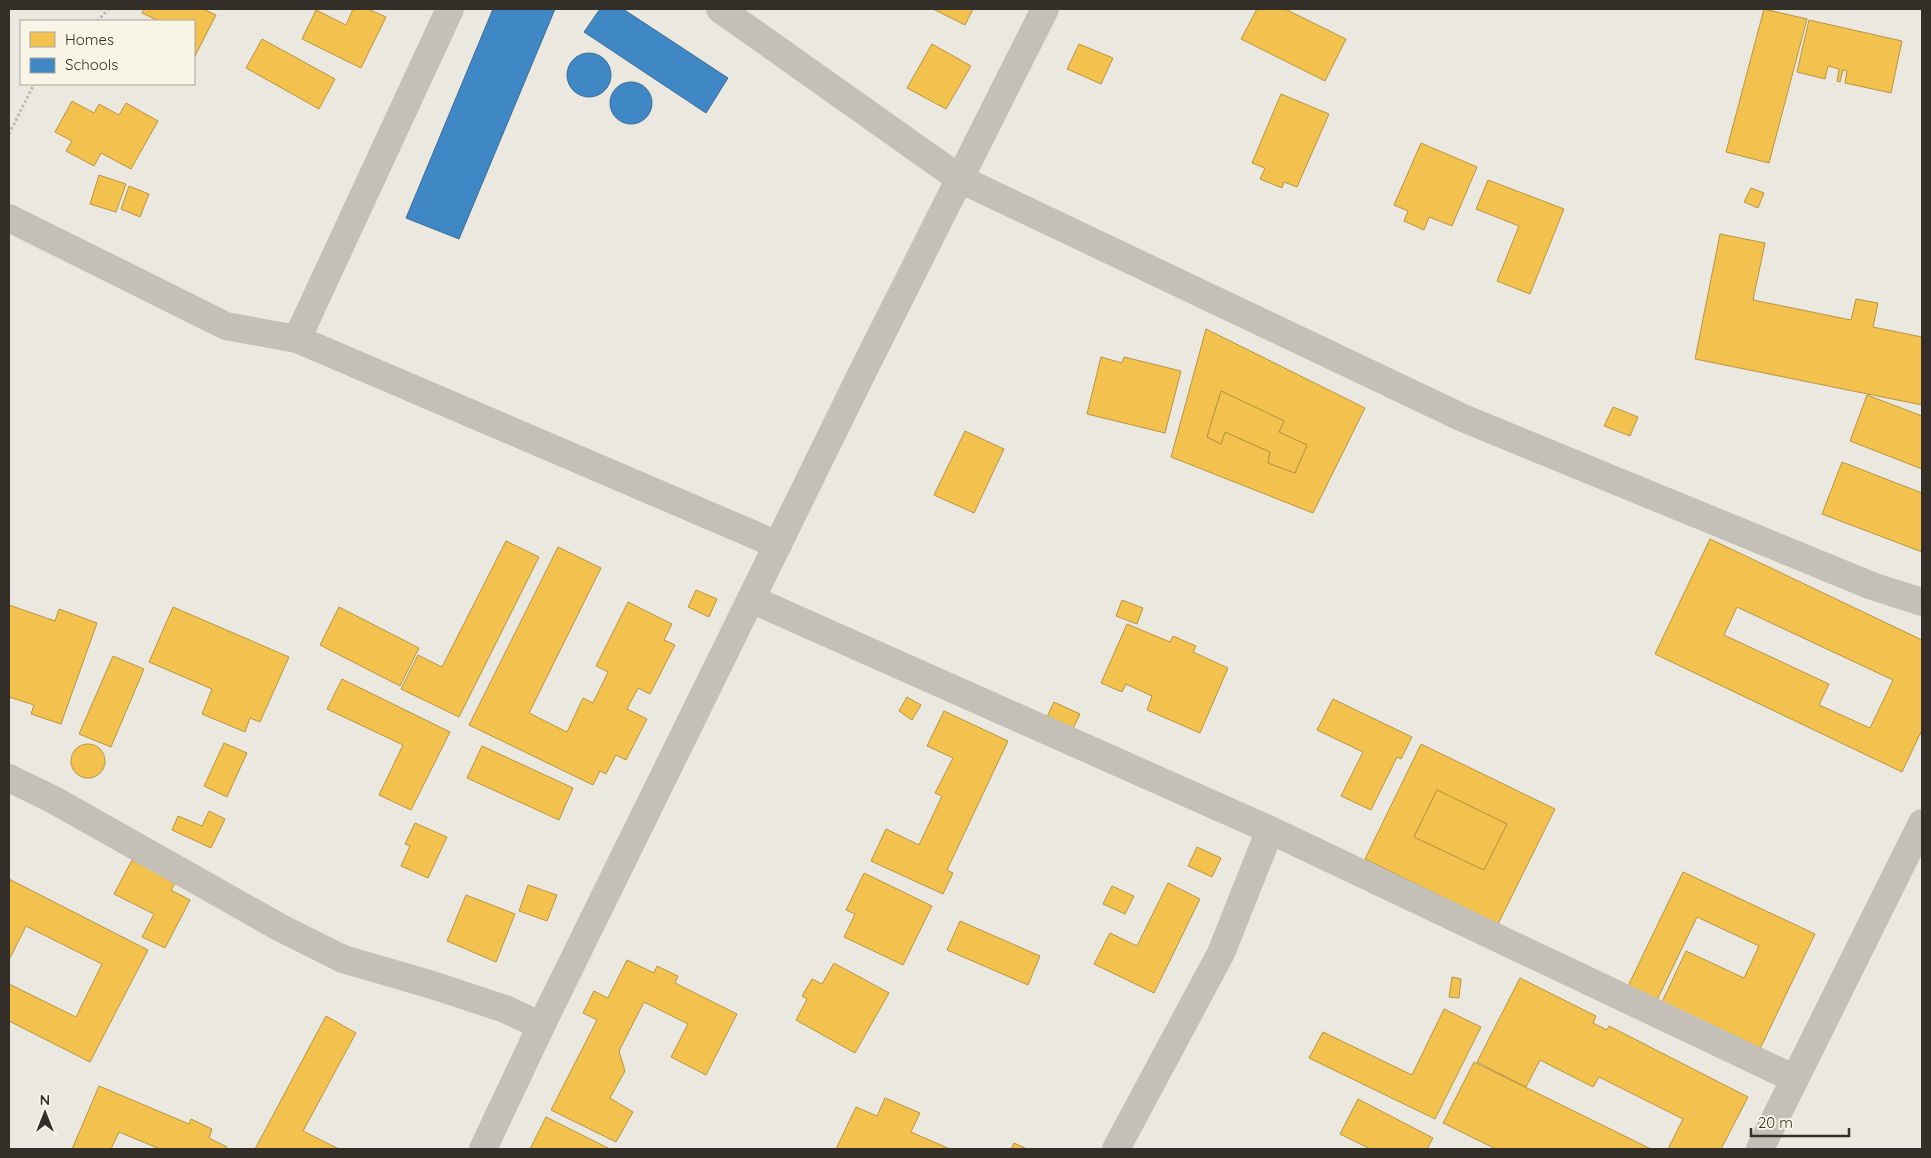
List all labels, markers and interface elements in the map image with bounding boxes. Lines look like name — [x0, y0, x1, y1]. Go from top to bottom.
legend — [20, 20, 195, 85]
text: Homes — [65, 30, 114, 49]
text: Schools — [65, 55, 118, 74]
north arrow — [20, 1088, 70, 1138]
text: N — [40, 1091, 50, 1109]
scale bar — [1751, 1106, 1848, 1138]
text: 20 m — [1758, 1113, 1793, 1132]

